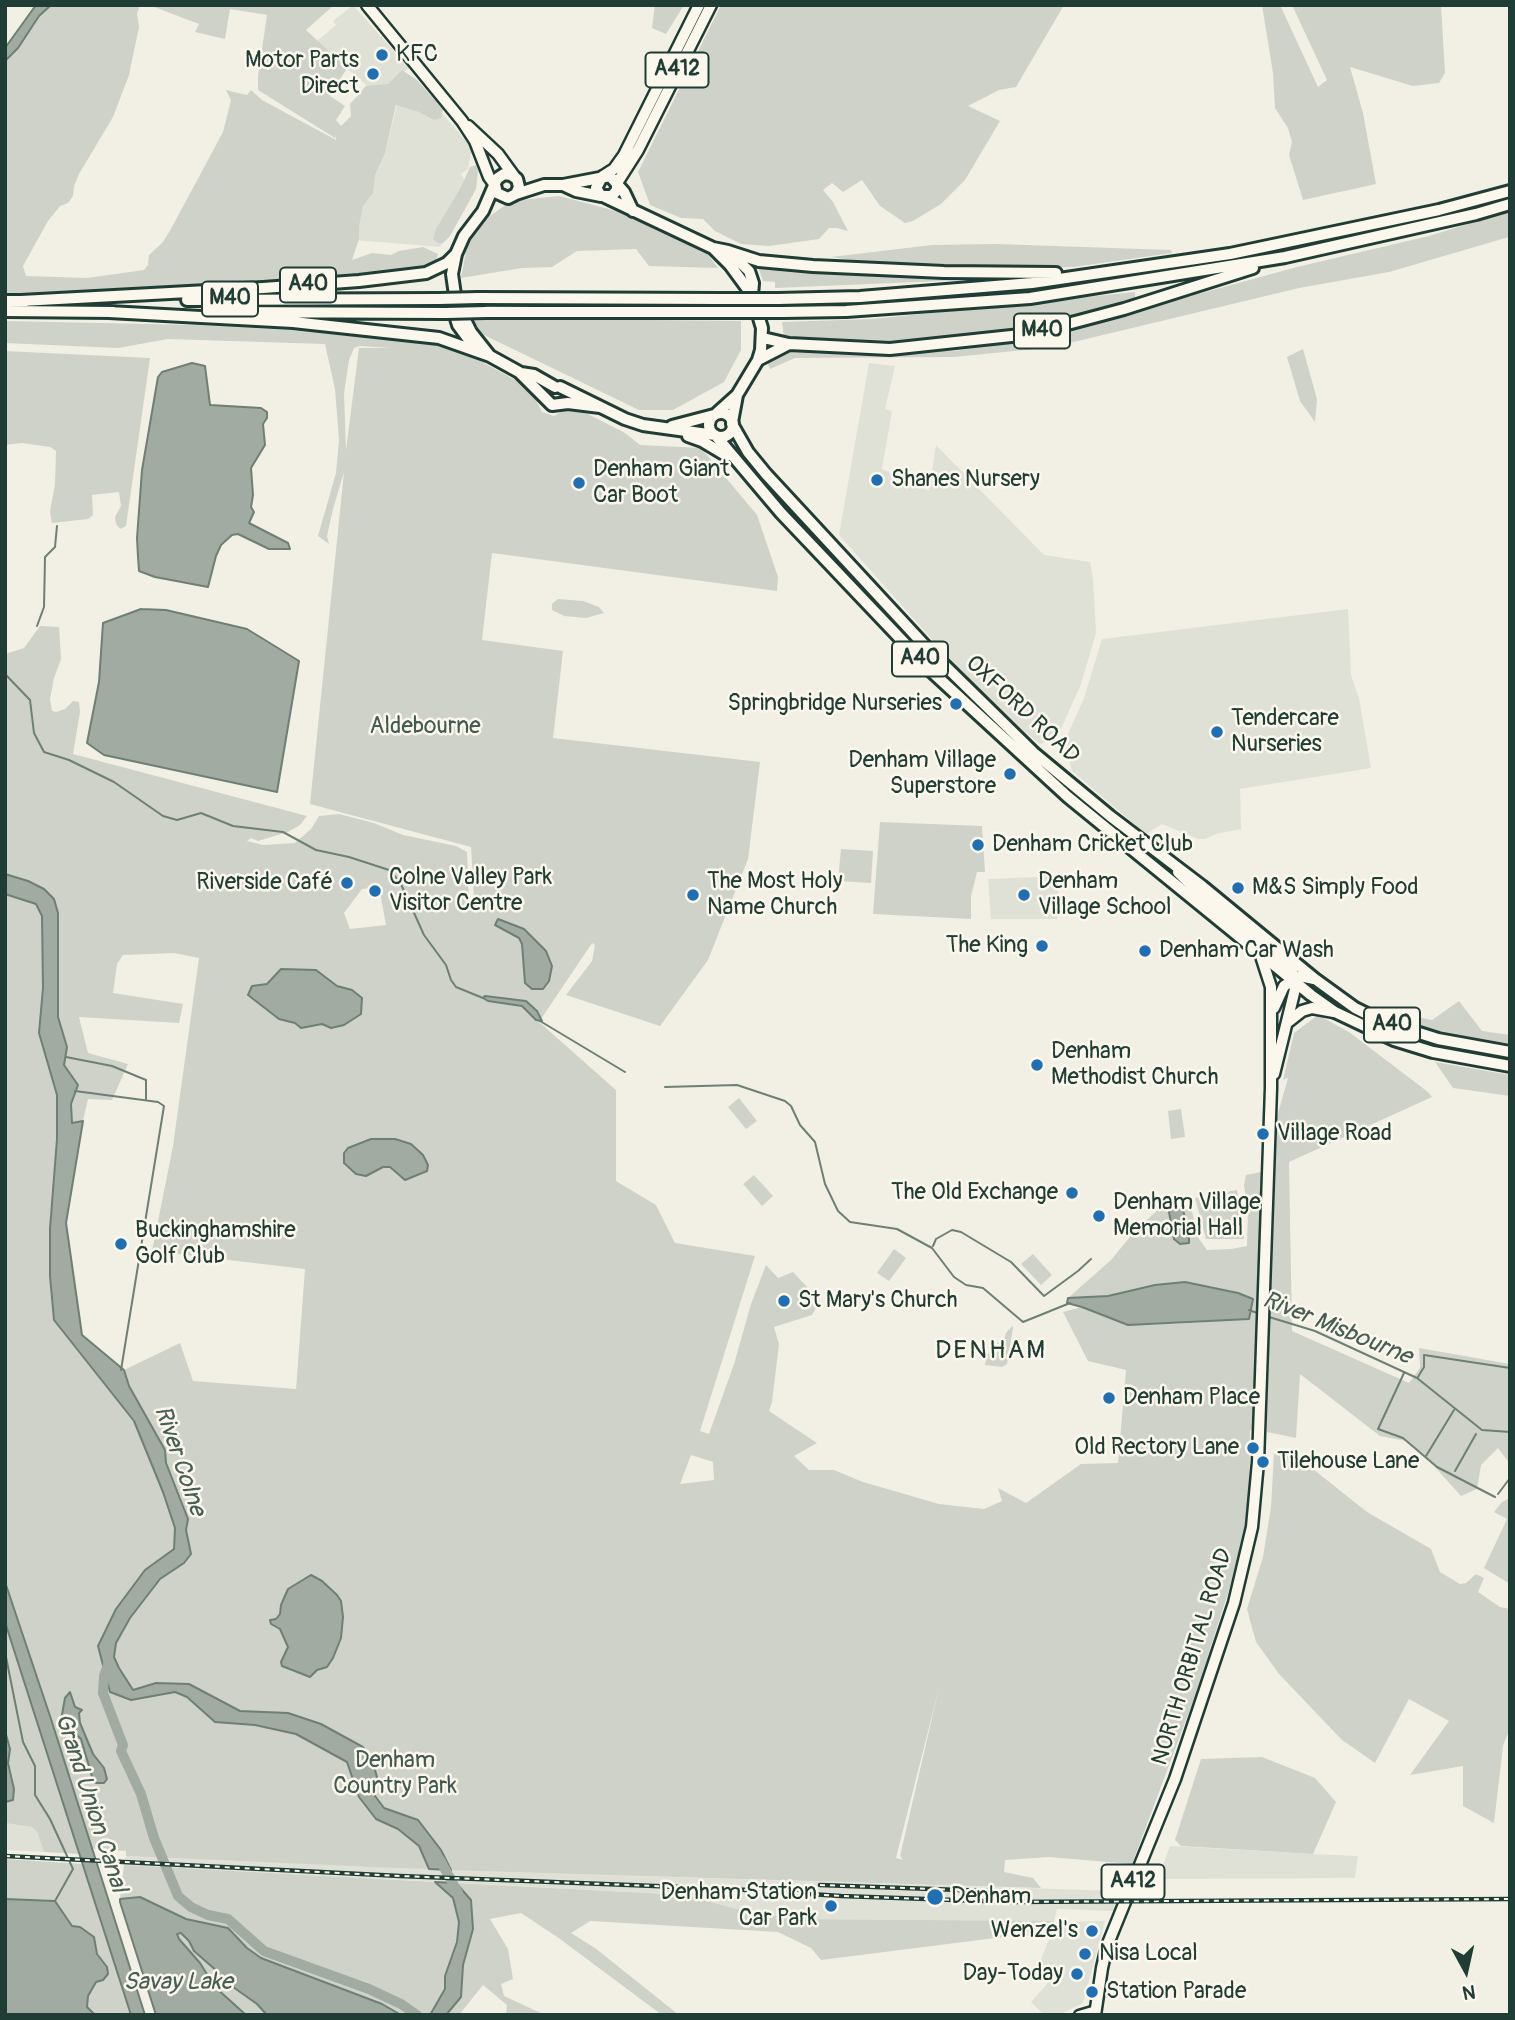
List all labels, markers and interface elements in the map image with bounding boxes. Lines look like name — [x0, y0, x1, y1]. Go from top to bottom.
place label: KFC — [396, 41, 438, 69]
place label: Motor Parts Direct — [245, 47, 359, 101]
marker: KFC — [374, 47, 390, 63]
road number: A412 — [646, 52, 708, 88]
marker: Motor Parts Direct — [365, 66, 381, 82]
road number: A40 — [280, 268, 336, 302]
road number: M40 — [202, 282, 258, 316]
road number: M40 — [1014, 314, 1070, 348]
place label: Denham Giant Car Boot — [593, 456, 730, 510]
place label: Shanes Nursery — [891, 466, 1040, 494]
marker: Shanes Nursery — [869, 472, 885, 488]
marker: Denham Giant Car Boot — [571, 475, 587, 491]
road number: A40 — [892, 642, 948, 676]
street label: OXFORD ROAD — [959, 650, 1085, 770]
place label: Springbridge Nurseries — [728, 690, 942, 718]
marker: Springbridge Nurseries — [948, 696, 964, 712]
place label: Tendercare Nurseries — [1231, 705, 1339, 759]
park label: Aldebourne — [369, 713, 481, 741]
marker: Tendercare Nurseries — [1209, 724, 1225, 740]
place label: Denham Village Superstore — [848, 747, 996, 801]
marker: Denham Village Superstore — [1002, 766, 1018, 782]
place label: Denham Cricket Club — [992, 831, 1193, 859]
marker: Denham Cricket Club — [970, 837, 986, 853]
place label: Colne Valley Park Visitor Centre — [389, 864, 552, 918]
place label: The Most Holy Name Church — [707, 868, 843, 922]
place label: Denham Village School — [1038, 868, 1171, 922]
place label: Riverside Café — [196, 869, 333, 897]
place label: M&S Simply Food — [1252, 874, 1419, 902]
marker: Riverside Café — [339, 875, 355, 891]
marker: M&S Simply Food — [1230, 880, 1246, 896]
marker: Colne Valley Park Visitor Centre — [367, 883, 383, 899]
marker: The Most Holy Name Church — [685, 887, 701, 903]
marker: Denham Village School — [1016, 887, 1032, 903]
place label: The King — [946, 932, 1028, 960]
place label: Denham Car Wash — [1159, 937, 1334, 965]
marker: The King — [1034, 938, 1050, 954]
marker: Denham Car Wash — [1137, 943, 1153, 959]
road number: A40 — [1364, 1007, 1420, 1042]
place label: Denham Methodist Church — [1051, 1038, 1218, 1092]
marker: Denham Methodist Church — [1029, 1057, 1045, 1073]
place label: Village Road — [1277, 1120, 1392, 1148]
marker: Village Road — [1255, 1126, 1271, 1142]
place label: The Old Exchange — [891, 1179, 1058, 1207]
marker: The Old Exchange — [1064, 1185, 1080, 1201]
place label: Denham Village Memorial Hall — [1113, 1189, 1261, 1243]
marker: Denham Village Memorial Hall — [1091, 1208, 1107, 1224]
place label: Buckinghamshire Golf Club — [135, 1217, 296, 1271]
marker: Buckinghamshire Golf Club — [113, 1236, 129, 1252]
water label: River Misbourne — [1258, 1286, 1416, 1372]
place label: St Mary's Church — [798, 1287, 958, 1315]
marker: St Mary's Church — [776, 1293, 792, 1309]
district label: DENHAM — [936, 1335, 1046, 1367]
place label: Denham Place — [1123, 1384, 1260, 1412]
marker: Denham Place — [1101, 1390, 1117, 1406]
water label: River Colne — [147, 1402, 211, 1520]
place label: Old Rectory Lane — [1074, 1434, 1239, 1462]
marker: Old Rectory Lane — [1245, 1440, 1261, 1456]
place label: Tilehouse Lane — [1277, 1448, 1419, 1476]
marker: Tilehouse Lane — [1255, 1454, 1271, 1470]
street label: NORTH ORBITAL ROAD — [1147, 1545, 1239, 1769]
water label: Grand Union Canal — [48, 1710, 132, 1896]
park label: Denham Country Park — [333, 1747, 457, 1801]
road number: A412 — [1102, 1864, 1164, 1899]
place label: Denham Station Car Park — [661, 1879, 817, 1933]
place label: Denham — [951, 1883, 1031, 1911]
marker: Denham — [925, 1887, 945, 1907]
marker: Denham Station Car Park — [823, 1898, 839, 1914]
place label: Wenzel's — [991, 1917, 1078, 1945]
marker: Wenzel's — [1084, 1923, 1100, 1939]
north arrow — [1431, 1936, 1501, 2006]
place label: Nisa Local — [1099, 1940, 1198, 1968]
marker: Nisa Local — [1077, 1946, 1093, 1962]
place label: Day-Today — [962, 1960, 1063, 1988]
marker: Day-Today — [1069, 1966, 1085, 1982]
water label: Savay Lake — [123, 1969, 233, 1997]
place label: Station Parade — [1106, 1978, 1246, 2006]
text: N — [1461, 1979, 1477, 2005]
marker: Station Parade — [1084, 1984, 1100, 2000]

